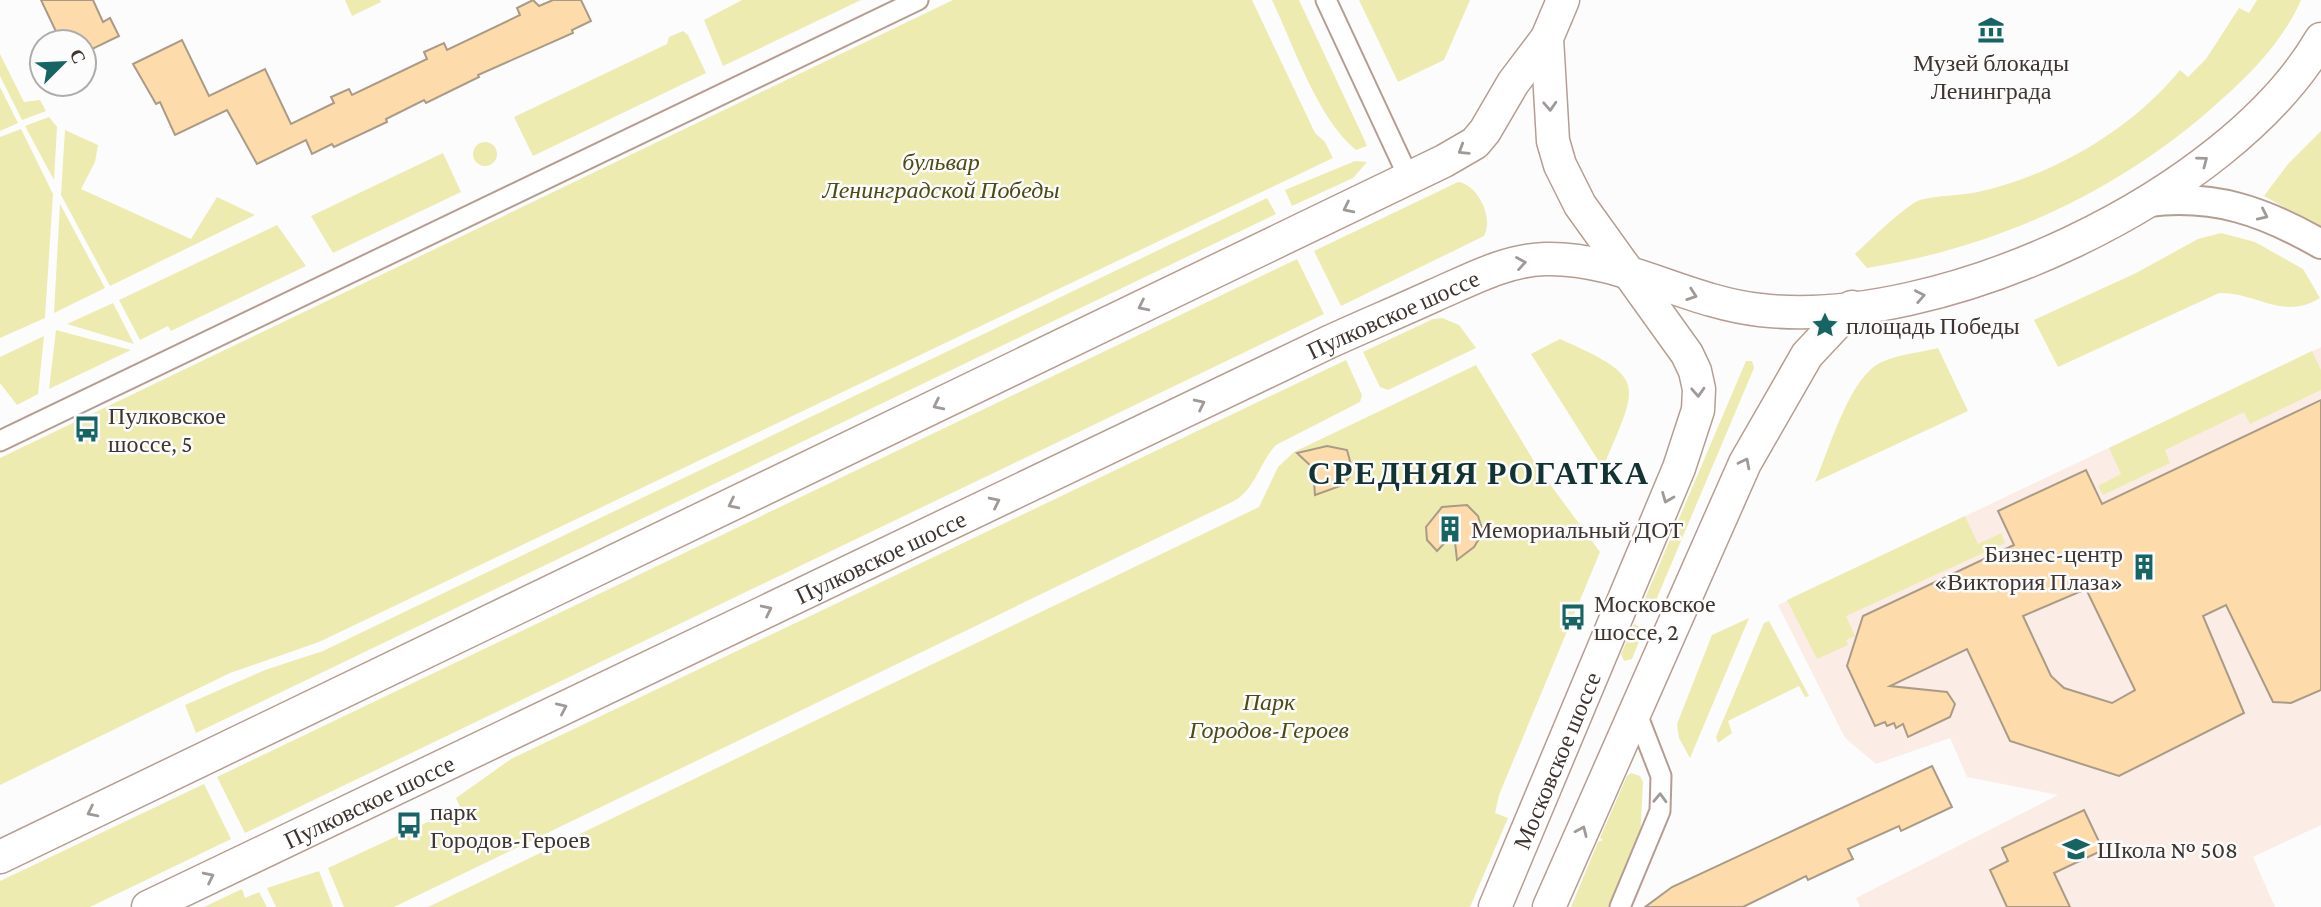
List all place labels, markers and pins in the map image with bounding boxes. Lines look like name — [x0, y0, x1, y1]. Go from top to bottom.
museum icon: Музей блокады Ленинграда — [1976, 15, 2006, 45]
place label: Музей блокады Ленинграда — [1913, 49, 2069, 104]
place icon: площадь Победы — [1810, 310, 1840, 340]
place label: площадь Победы — [1846, 312, 2020, 339]
place label: Пулковское шоссе, 5 — [108, 402, 226, 457]
bus stop icon: Пулковское шоссе, 5 — [72, 414, 102, 444]
building icon: Мемориальный ДОТ — [1435, 514, 1465, 544]
place label: Мемориальный ДОТ — [1471, 516, 1684, 543]
place label: Бизнес-центр «Виктория Плаза» — [1934, 540, 2123, 595]
building icon: Бизнес-центр «Виктория Плаза» — [2129, 552, 2159, 582]
place label: Московское шоссе, 2 — [1594, 590, 1716, 645]
bus stop icon: Московское шоссе, 2 — [1558, 602, 1588, 632]
place label: парк Городов-Героев — [430, 798, 590, 853]
bus stop icon: парк Городов-Героев — [394, 810, 424, 840]
school or university icon: Школа № 508 — [2061, 834, 2091, 864]
place label: Школа № 508 — [2097, 836, 2238, 863]

